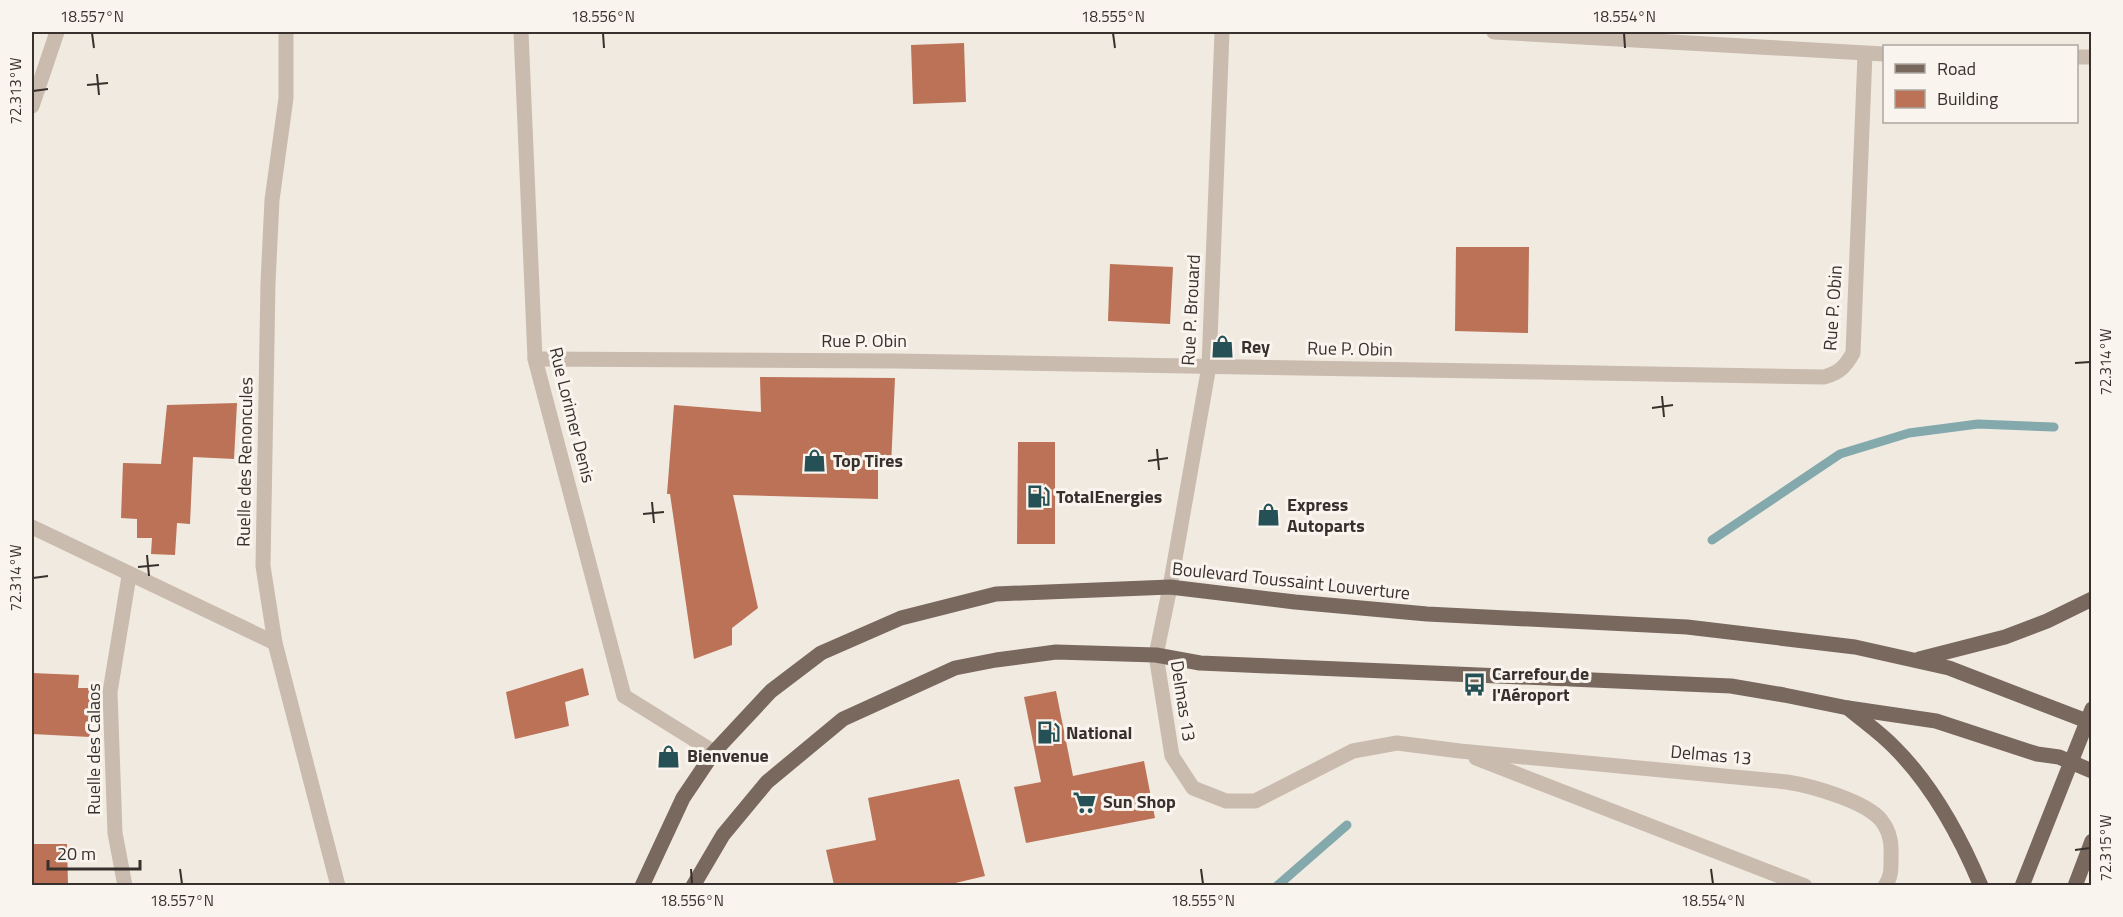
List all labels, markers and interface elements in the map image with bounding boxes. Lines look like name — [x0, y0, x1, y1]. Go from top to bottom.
text: 18.557°N — [60, 5, 124, 28]
text: 18.556°N — [571, 5, 635, 28]
text: 18.555°N — [1081, 5, 1145, 28]
text: 18.554°N — [1592, 5, 1656, 28]
legend — [1883, 45, 2078, 123]
text: Road — [1937, 55, 1976, 82]
text: 72.313°W — [4, 58, 27, 124]
text: Building — [1937, 85, 1998, 112]
street label: Rue P. Brouard — [1174, 254, 1207, 366]
street label: Rue P. Obin — [1816, 264, 1849, 352]
street label: Rue P. Obin — [821, 327, 907, 354]
text: 72.314°W — [2094, 329, 2117, 395]
place label: Rey — [1241, 333, 1270, 360]
shop icon: Rey — [1210, 334, 1236, 360]
street label: Rue P. Obin — [1307, 334, 1393, 363]
street label: Rue Lorimer Denis — [543, 344, 602, 486]
street label: Ruelle des Renoncules — [230, 377, 259, 547]
place label: Top Tires — [833, 447, 903, 474]
shop icon: Top Tires — [802, 448, 828, 474]
place label: TotalEnergies — [1056, 483, 1162, 510]
fuel station icon: TotalEnergies — [1025, 484, 1051, 510]
place label: Express Autoparts — [1287, 491, 1365, 539]
shop icon: Express Autoparts — [1256, 502, 1282, 528]
text: 72.314°W — [4, 545, 27, 611]
street label: Boulevard Toussaint Louverture — [1171, 555, 1411, 606]
street label: Delmas 13 — [1164, 659, 1203, 743]
place label: Carrefour de l'Aéroport — [1492, 660, 1589, 708]
bus stop icon: Carrefour de l'Aéroport — [1461, 671, 1487, 697]
street label: Ruelle des Calaos — [80, 683, 107, 815]
place label: National — [1066, 719, 1132, 746]
fuel station icon: National — [1035, 720, 1061, 746]
street label: Delmas 13 — [1669, 738, 1753, 771]
place label: Bienvenue — [687, 742, 769, 769]
shop icon: Bienvenue — [656, 743, 682, 769]
place label: Sun Shop — [1103, 788, 1176, 815]
supermarket icon: Sun Shop — [1072, 789, 1098, 815]
text: 72.315°W — [2094, 815, 2117, 881]
scale bar — [48, 833, 140, 871]
text: 20 m — [57, 840, 96, 867]
text: 18.557°N — [150, 889, 214, 912]
text: 18.556°N — [660, 889, 724, 912]
text: 18.555°N — [1171, 889, 1235, 912]
text: 18.554°N — [1681, 889, 1745, 912]

